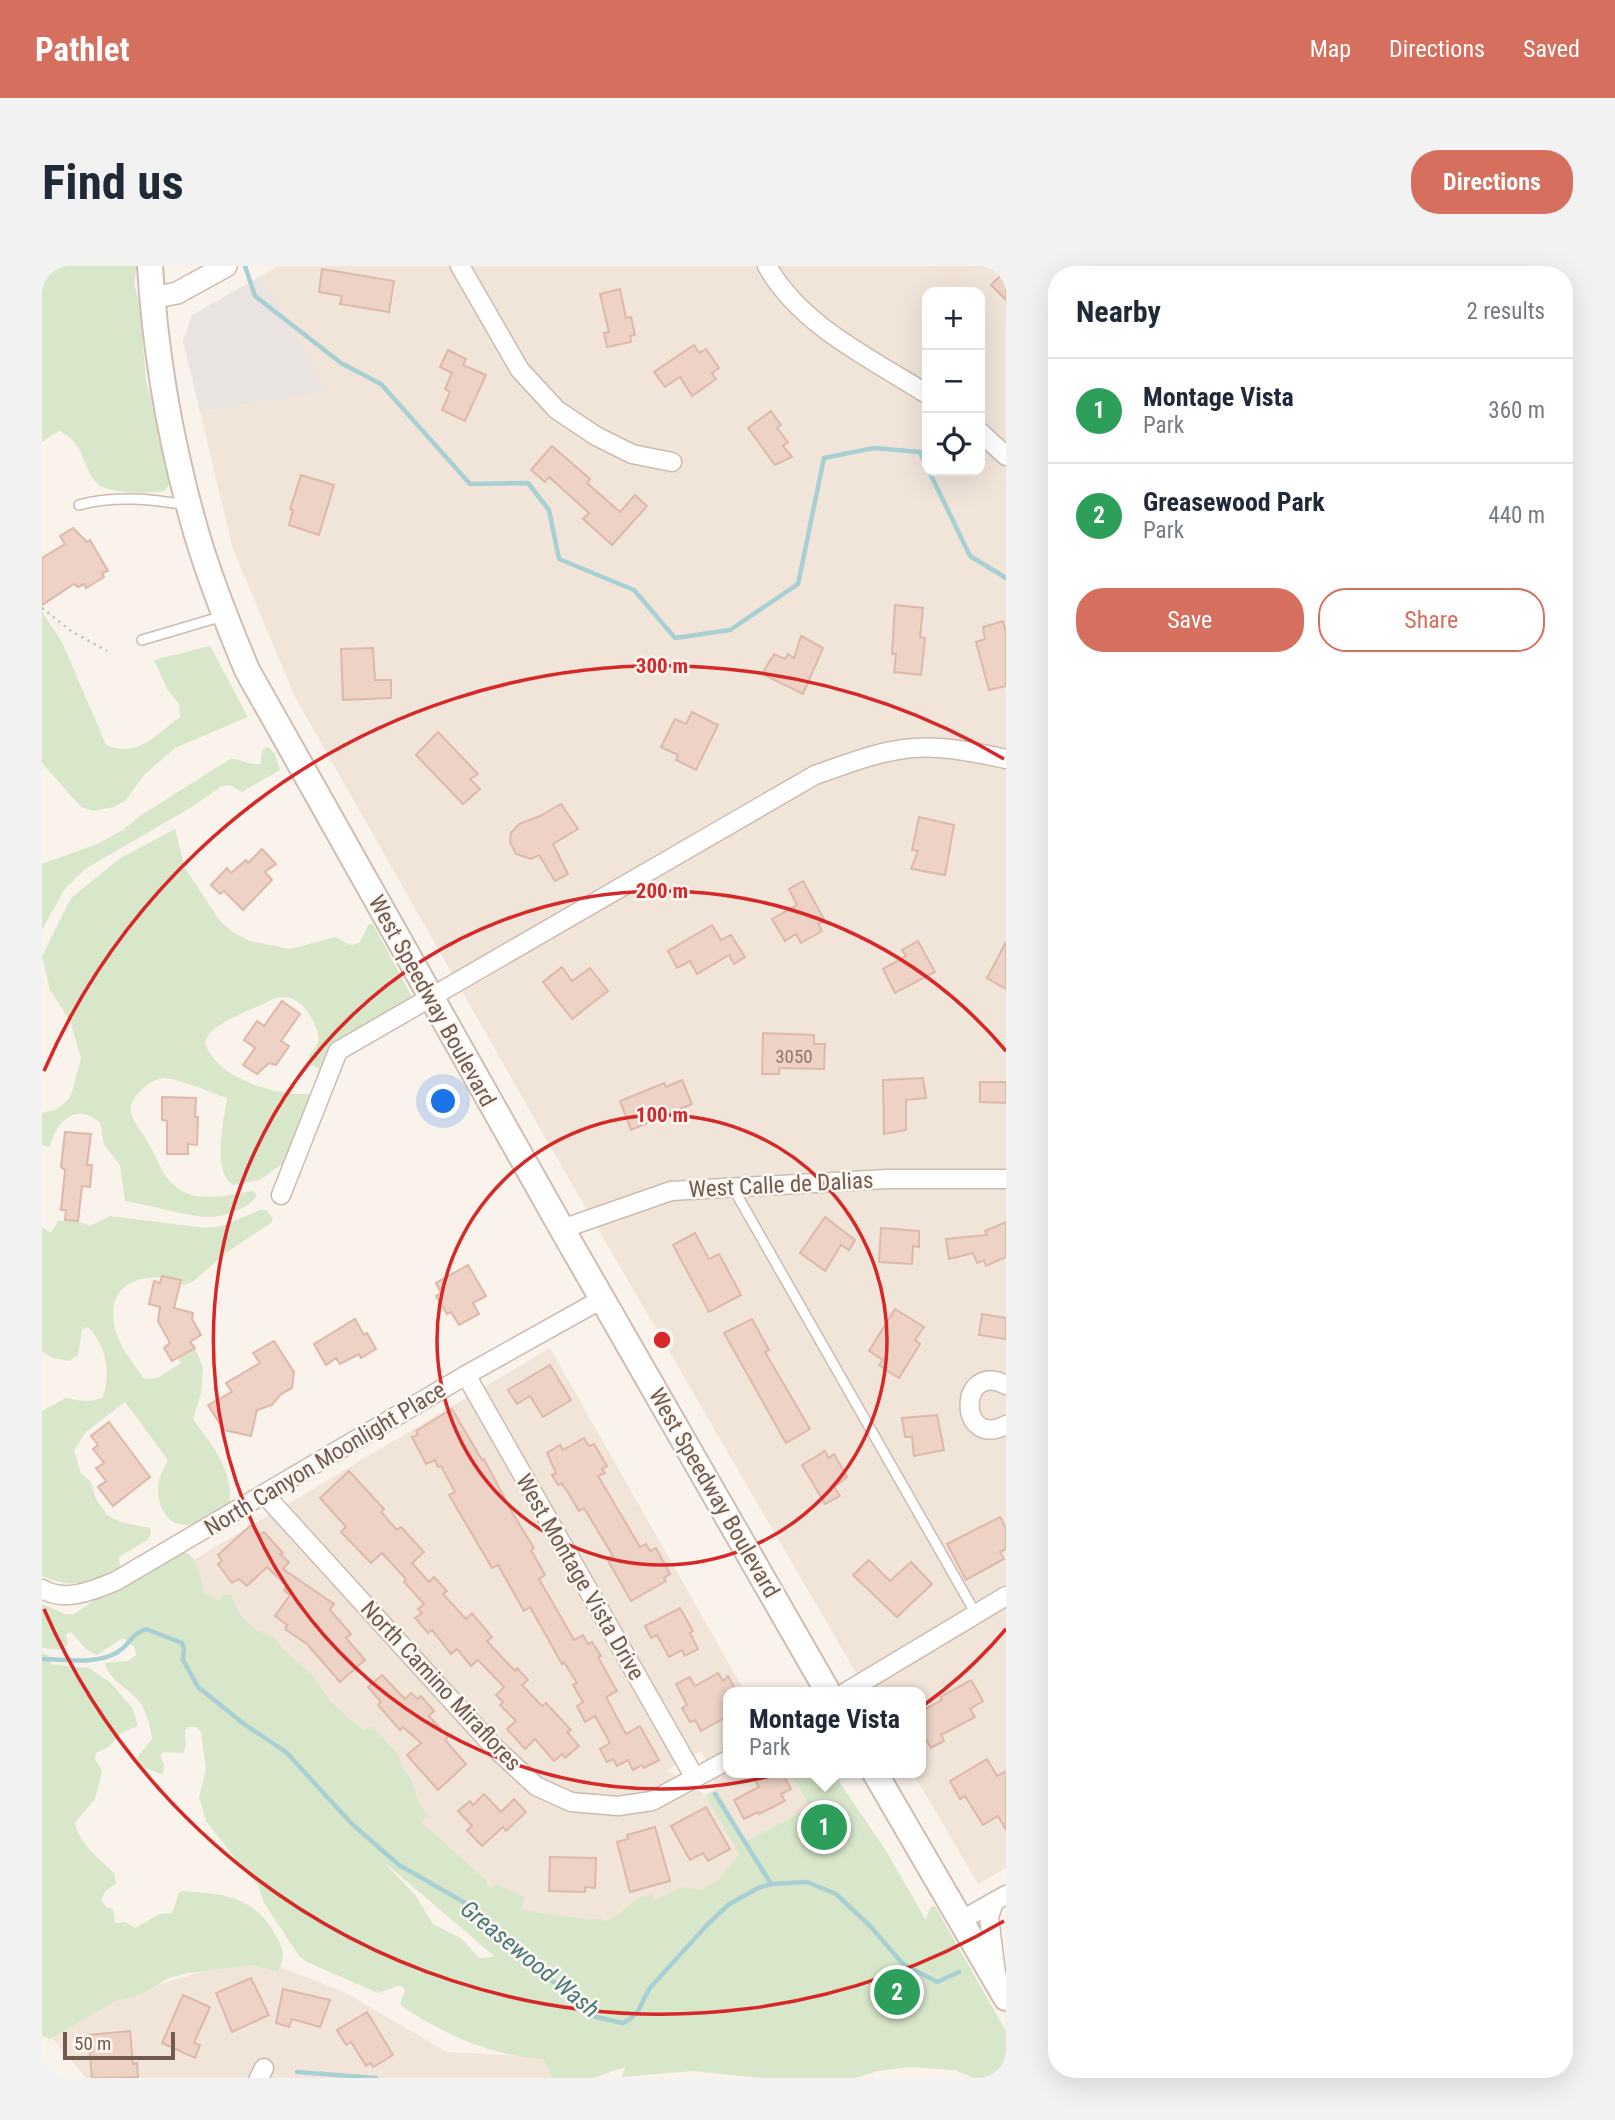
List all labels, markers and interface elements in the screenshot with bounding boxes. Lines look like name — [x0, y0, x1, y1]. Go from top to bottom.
text: Pathlet — [35, 30, 130, 69]
text: Map — [1310, 35, 1351, 63]
text: Directions — [1389, 35, 1485, 63]
text: Saved — [1523, 35, 1580, 63]
button: Directions — [1411, 150, 1573, 214]
text: Find us — [42, 154, 184, 211]
map controls — [922, 287, 985, 476]
button: + — [922, 287, 985, 350]
text: Nearby — [1076, 294, 1161, 329]
text: 2 results — [1467, 298, 1545, 325]
button: − — [922, 350, 985, 413]
text: Montage Vista — [1143, 382, 1294, 412]
text: 1 — [1093, 397, 1105, 424]
text: 360 m — [1488, 397, 1545, 424]
text: Park — [1143, 412, 1184, 439]
button: locate — [922, 413, 985, 476]
text: Greasewood Park — [1143, 487, 1325, 517]
text: 2 — [1093, 502, 1105, 529]
text: 440 m — [1488, 502, 1545, 529]
text: Park — [1143, 517, 1184, 544]
button: Save — [1076, 588, 1304, 652]
button: Share — [1318, 588, 1545, 652]
text: 300 m — [636, 654, 688, 678]
text: 200 m — [636, 879, 688, 903]
street label: West Speedway Boulevard — [363, 891, 501, 1111]
house number: 3050 — [775, 1045, 813, 1068]
your location — [426, 1084, 460, 1118]
text: 100 m — [636, 1103, 688, 1127]
street label: West Calle de Dalias — [688, 1167, 874, 1203]
centre of rings — [650, 1328, 674, 1352]
street label: North Canyon Moonlight Place — [200, 1376, 450, 1542]
street label: West Speedway Boulevard — [643, 1383, 785, 1603]
street label: West Montage Vista Drive — [510, 1469, 650, 1685]
street label: North Camino Miraflores — [355, 1595, 527, 1777]
popup — [723, 1687, 926, 1778]
text: Montage Vista — [749, 1704, 900, 1734]
text: Park — [749, 1734, 790, 1761]
pin: 1 — [801, 1801, 847, 1853]
water label: Greasewood Wash — [455, 1895, 605, 2023]
pin: 2 — [874, 1966, 920, 2018]
scale bar — [63, 2029, 175, 2061]
text: 50 m — [74, 2032, 111, 2055]

